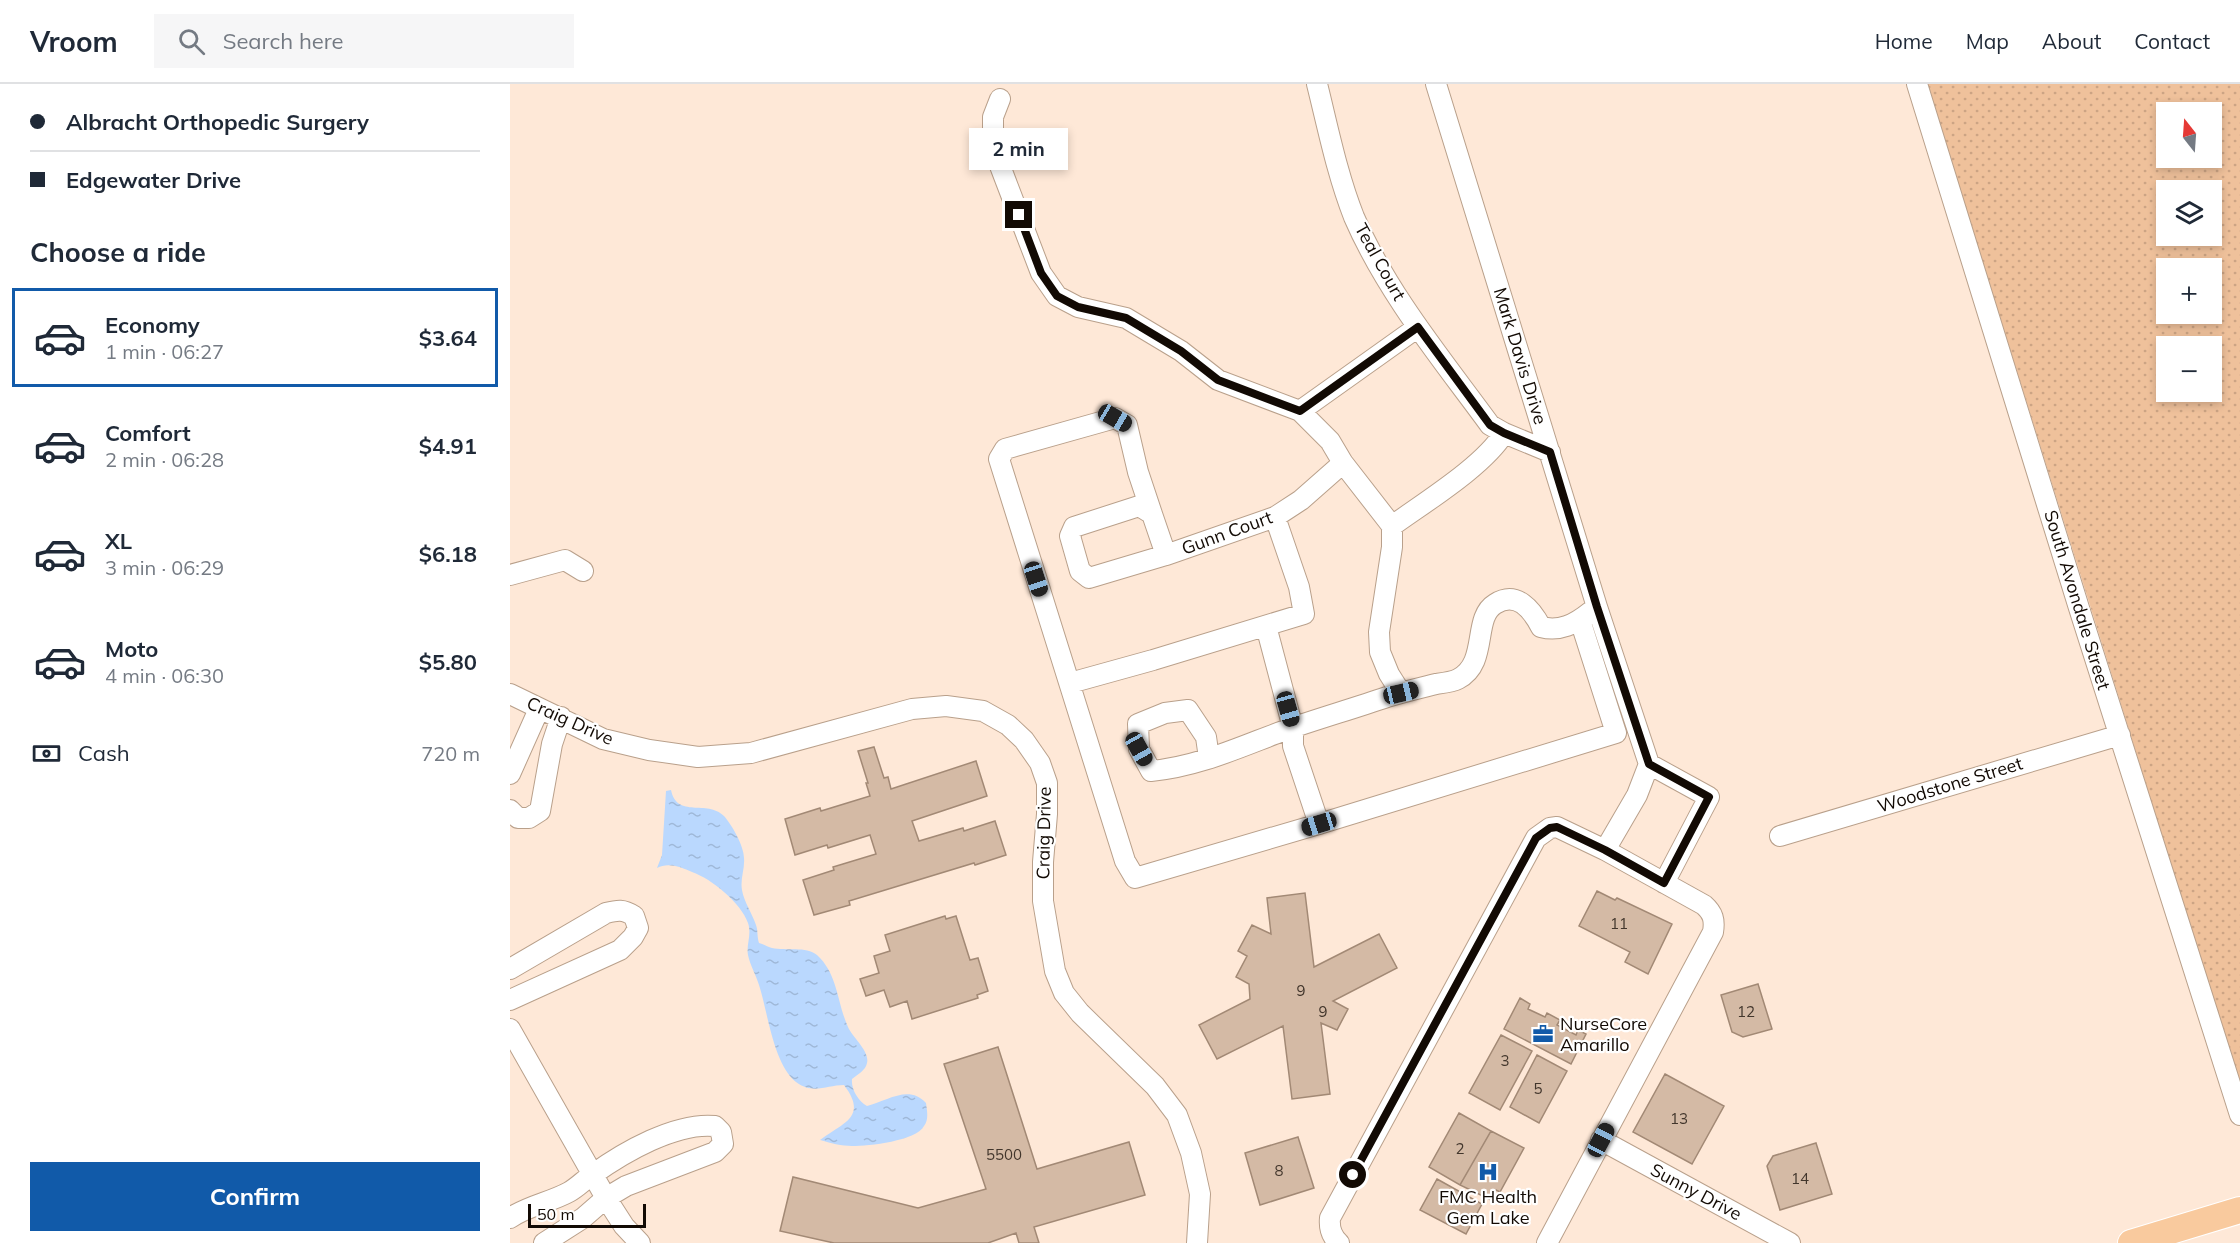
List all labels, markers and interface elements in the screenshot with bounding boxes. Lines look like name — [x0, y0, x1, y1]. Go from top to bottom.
search box — [154, 14, 574, 68]
text: Vroom — [30, 24, 118, 59]
icon: search — [175, 25, 208, 58]
text: Search here — [223, 27, 344, 55]
text: Home — [1875, 28, 1933, 54]
text: Map — [1966, 28, 2009, 54]
text: About — [2042, 28, 2101, 54]
text: Contact — [2134, 28, 2210, 54]
north arrow — [2156, 102, 2222, 168]
map controls — [2156, 102, 2222, 402]
text: Albracht Orthopedic Surgery — [66, 108, 369, 136]
callout: 2 min — [970, 128, 1068, 170]
text: 2 min — [992, 136, 1045, 161]
text: Edgewater Drive — [66, 166, 241, 194]
button: layers — [2156, 180, 2222, 246]
route end — [1005, 201, 1032, 228]
street label: Teal Court — [1350, 219, 1411, 304]
text: Choose a ride — [30, 235, 206, 269]
button: + — [2156, 258, 2222, 324]
street label: Mark Davis Drive — [1489, 285, 1552, 427]
icon: car — [33, 311, 87, 365]
text: Economy — [105, 311, 200, 339]
text: $3.64 — [419, 324, 477, 352]
button: − — [2156, 336, 2222, 402]
text: 1 min · 06:27 — [105, 339, 224, 364]
car — [1095, 401, 1135, 435]
icon: car — [33, 419, 87, 473]
text: Comfort — [105, 419, 191, 447]
text: $4.91 — [419, 432, 477, 460]
text: 2 min · 06:28 — [105, 447, 224, 472]
street label: Gunn Court — [1178, 505, 1275, 560]
street label: South Avondale Street — [2039, 507, 2116, 692]
icon: car — [33, 527, 87, 581]
text: XL — [105, 527, 132, 555]
text: $6.18 — [419, 540, 477, 568]
text: 3 min · 06:29 — [105, 555, 224, 580]
car — [1022, 559, 1050, 599]
icon: car — [33, 635, 87, 689]
text: Moto — [105, 635, 158, 663]
text: $5.80 — [419, 648, 477, 676]
text: 4 min · 06:30 — [105, 663, 224, 688]
car — [1381, 680, 1421, 706]
car — [1274, 689, 1302, 729]
street label: Craig Drive — [523, 691, 617, 750]
car — [1122, 729, 1156, 769]
icon: cash — [30, 737, 63, 770]
text: Cash — [78, 739, 130, 767]
text: 720 m — [421, 741, 480, 766]
street label: Woodstone Street — [1875, 752, 2025, 818]
street label: Craig Drive — [1031, 786, 1056, 880]
car — [1299, 810, 1339, 838]
house number: 11 — [1610, 914, 1628, 933]
house number: 9 — [1296, 981, 1306, 1000]
house number: 9 — [1318, 1002, 1328, 1021]
house number: 12 — [1737, 1002, 1755, 1021]
place label: NurseCore Amarillo — [1560, 1012, 1647, 1056]
office icon: NurseCore Amarillo — [1531, 1022, 1555, 1046]
house number: 3 — [1500, 1051, 1510, 1070]
house number: 5 — [1533, 1079, 1543, 1098]
house number: 13 — [1670, 1109, 1688, 1128]
car — [1585, 1120, 1617, 1160]
house number: 2 — [1455, 1139, 1465, 1158]
house number: 5500 — [986, 1145, 1022, 1164]
street label: Sunny Drive — [1647, 1158, 1746, 1225]
hospital icon: FMC Health Gem Lake — [1476, 1160, 1500, 1184]
house number: 8 — [1274, 1161, 1284, 1180]
route start — [1339, 1161, 1366, 1188]
button: Confirm — [30, 1162, 480, 1231]
house number: 14 — [1791, 1169, 1809, 1188]
place label: FMC Health Gem Lake — [1439, 1185, 1537, 1229]
scale bar — [528, 1201, 646, 1228]
text: 50 m — [537, 1204, 574, 1224]

